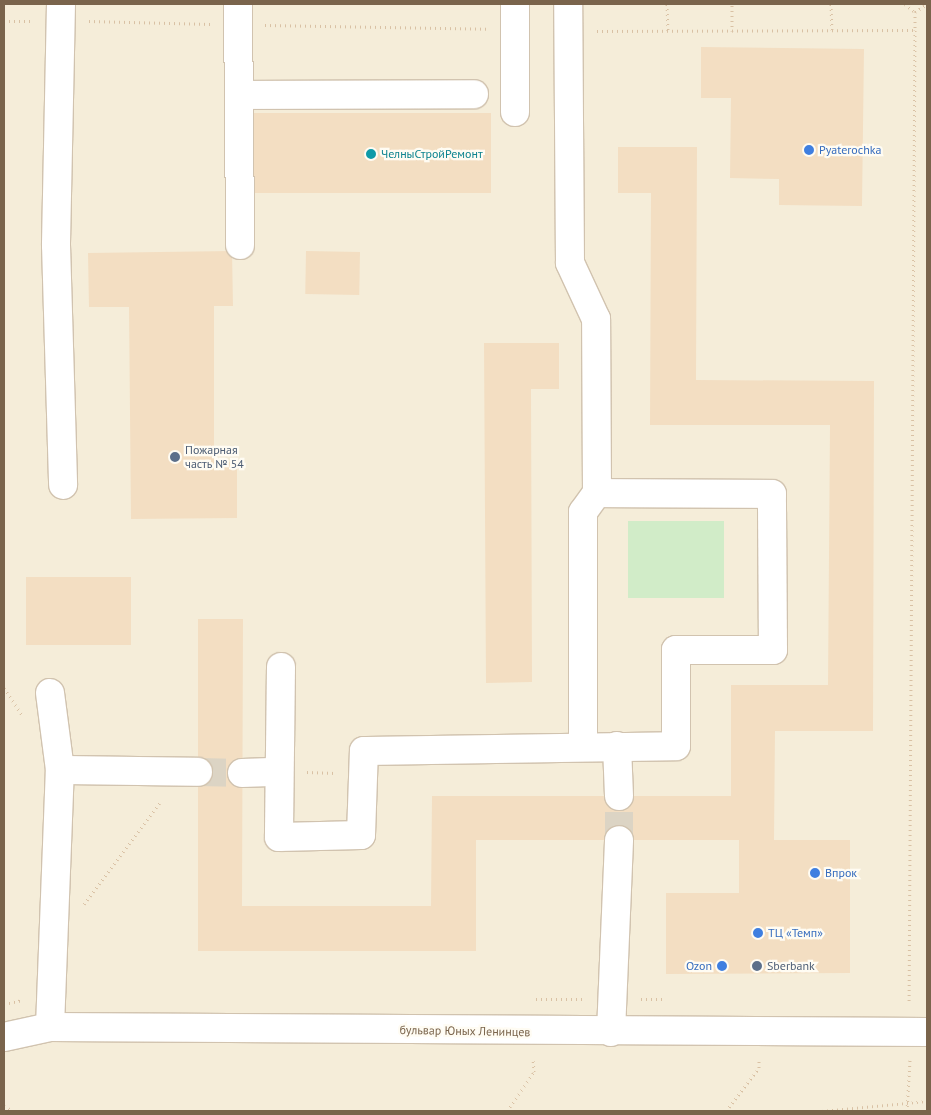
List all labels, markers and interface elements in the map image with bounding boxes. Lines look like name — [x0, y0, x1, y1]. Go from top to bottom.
place label: Pyaterochka — [819, 143, 881, 157]
marker: Pyaterochka — [803, 144, 815, 156]
place label: ЧелныСтройРемонт — [381, 147, 483, 161]
marker: ЧелныСтройРемонт — [365, 148, 377, 160]
place label: Пожарная часть № 54 — [185, 443, 244, 471]
marker: Пожарная часть № 54 — [169, 451, 181, 463]
place label: Впрок — [825, 866, 857, 880]
marker: Впрок — [809, 867, 821, 879]
place label: ТЦ «Темп» — [768, 926, 823, 940]
marker: ТЦ «Темп» — [752, 927, 764, 939]
place label: Ozon — [686, 959, 712, 973]
place label: Sberbank — [767, 959, 815, 973]
marker: Ozon — [716, 960, 728, 972]
marker: Sberbank — [751, 960, 763, 972]
street label: бульвар Юных Ленинцев — [399, 1023, 531, 1039]

